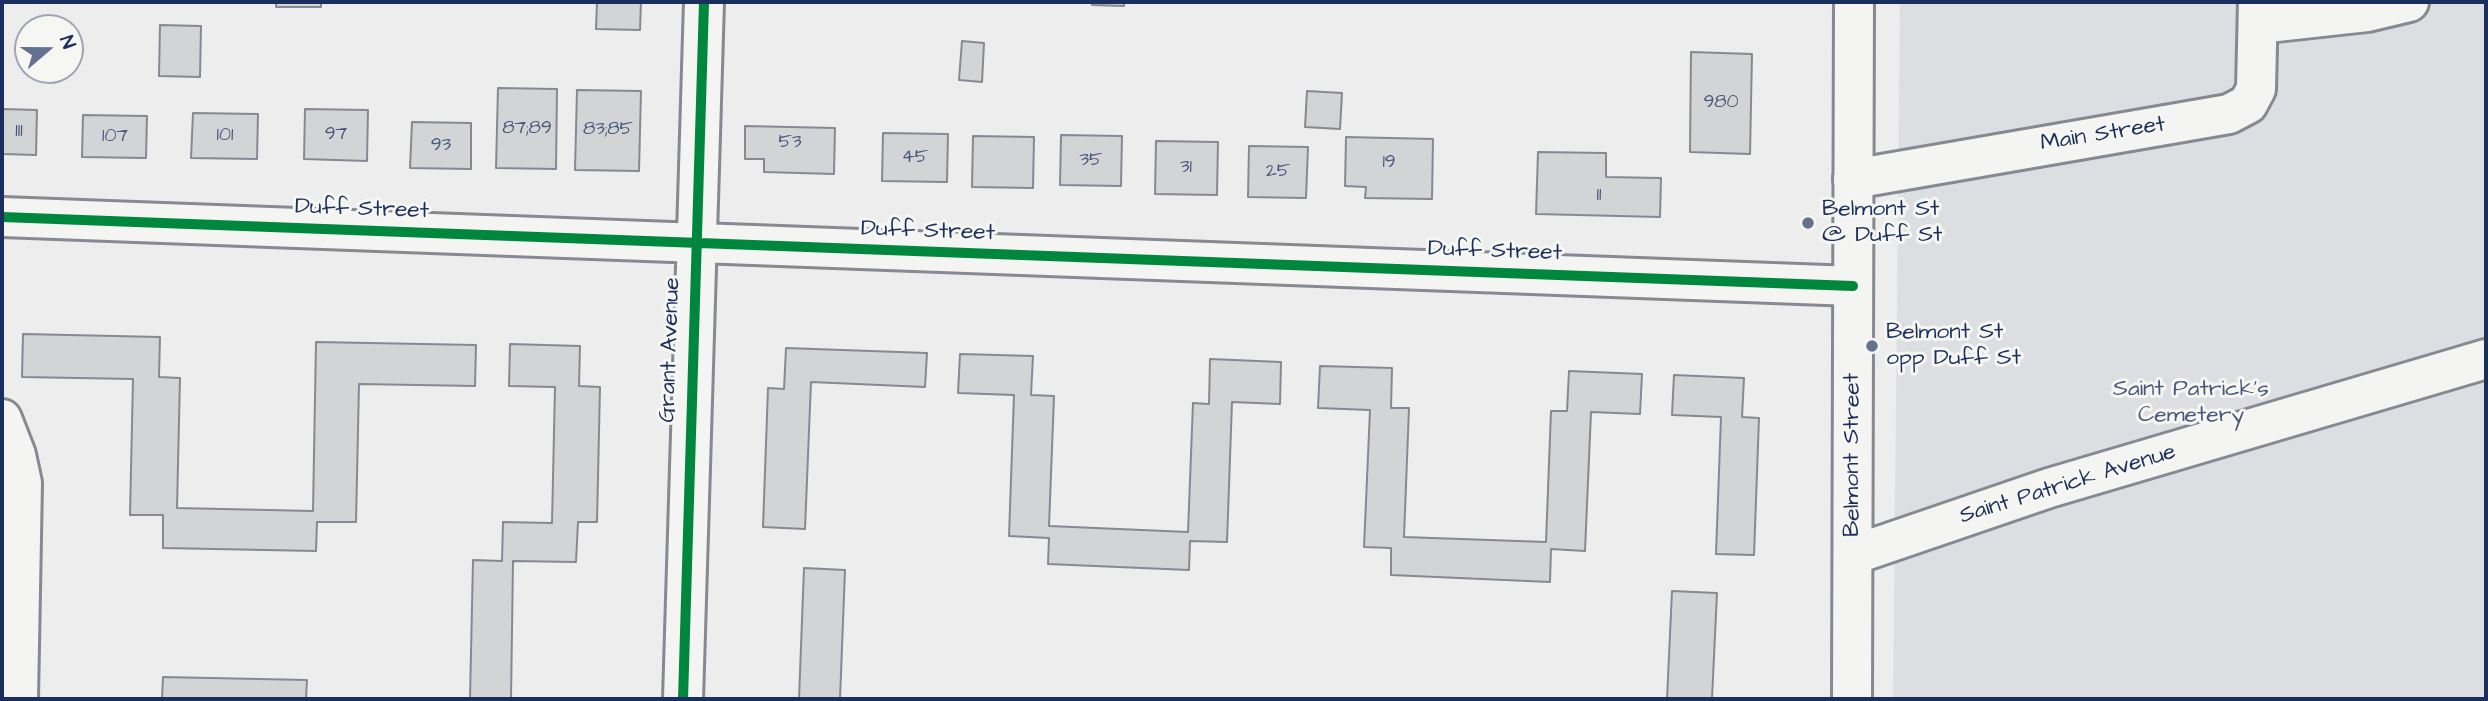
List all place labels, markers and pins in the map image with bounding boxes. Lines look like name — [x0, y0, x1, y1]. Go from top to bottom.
place label: Belmont St @ Duff St — [1822, 196, 1942, 250]
marker: Belmont St @ Duff St — [1800, 215, 1816, 231]
place label: Belmont St opp Duff St — [1886, 319, 2021, 373]
marker: Belmont St opp Duff St — [1864, 338, 1880, 354]

